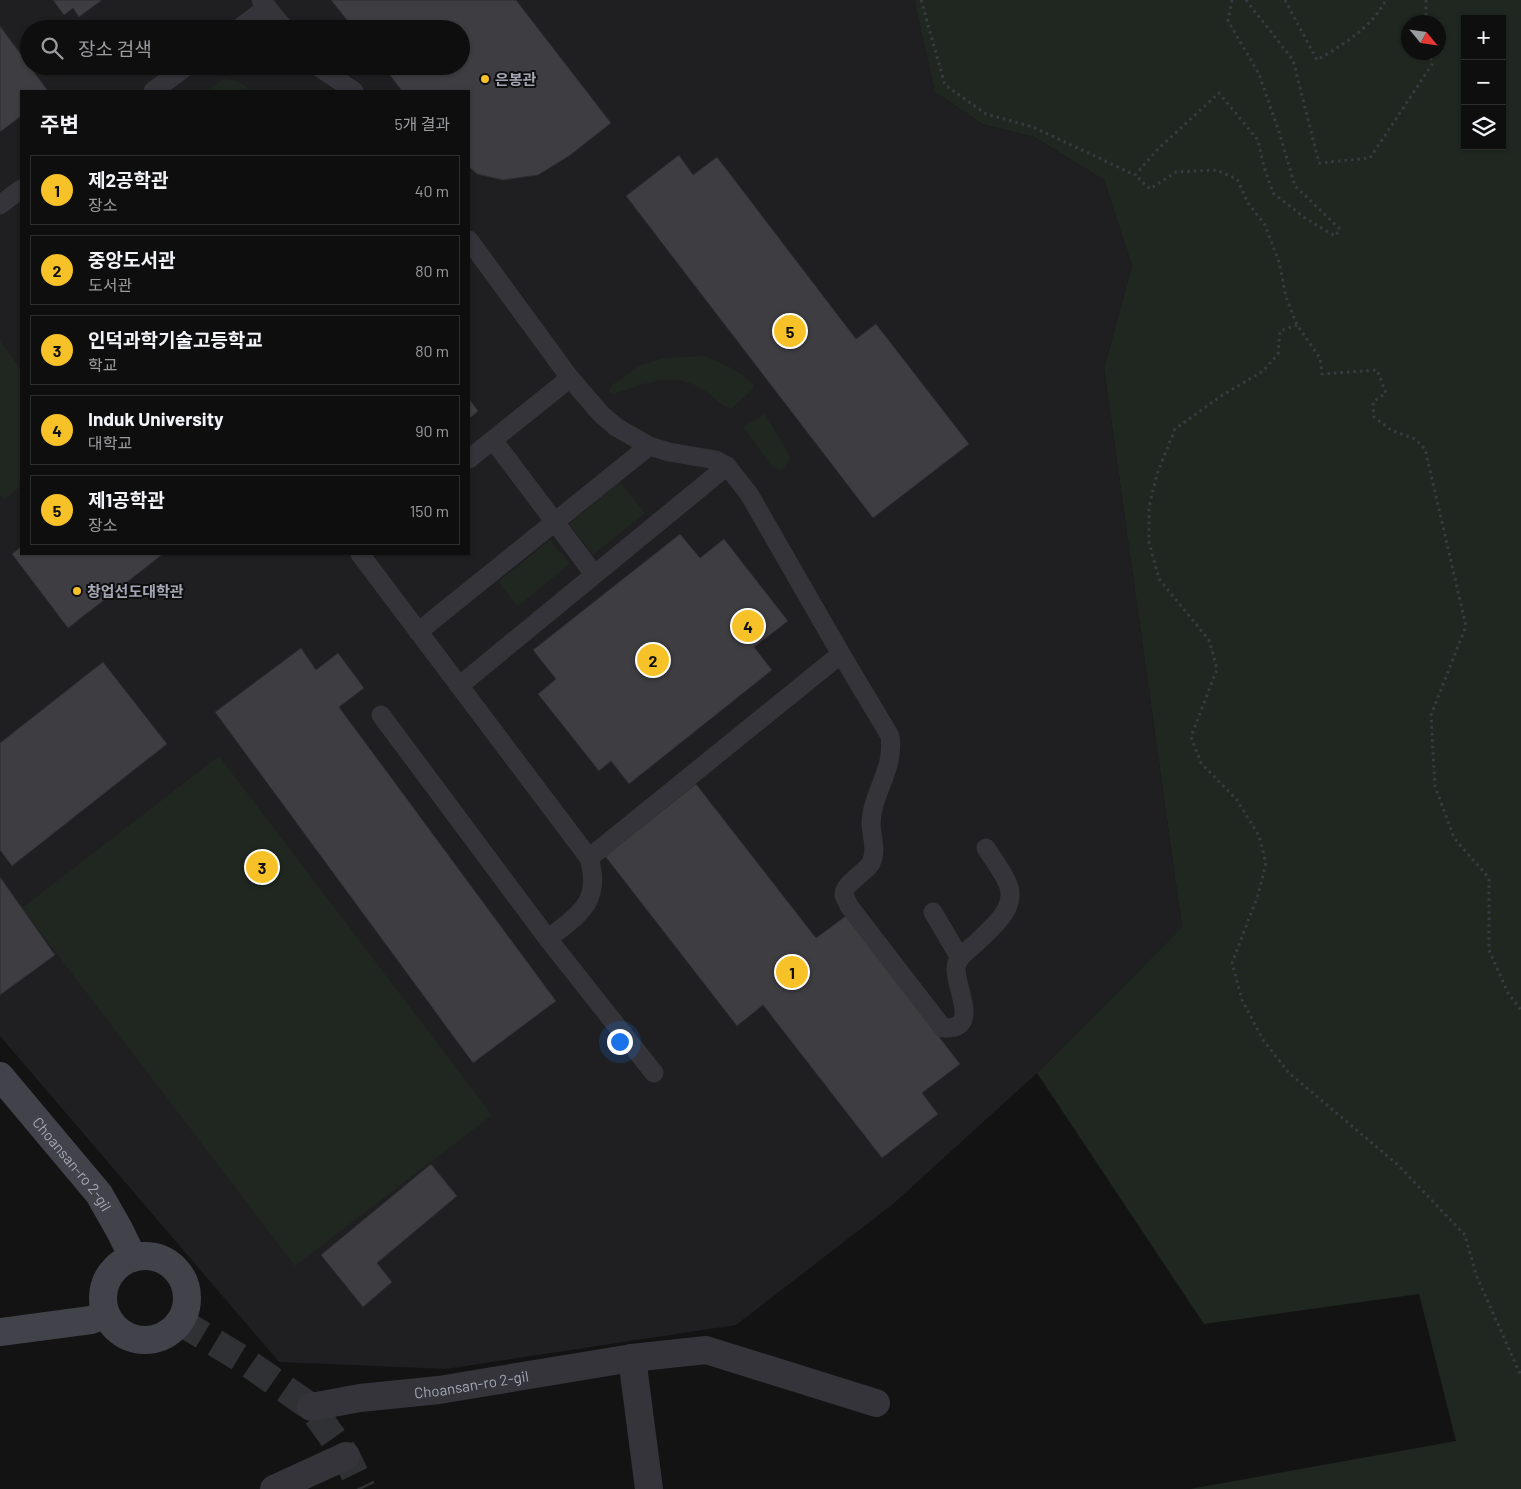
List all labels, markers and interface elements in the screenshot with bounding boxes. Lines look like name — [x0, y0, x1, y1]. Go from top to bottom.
north arrow — [1401, 15, 1446, 60]
map controls — [1461, 15, 1506, 150]
button: + — [1461, 15, 1506, 60]
search box — [20, 20, 470, 75]
icon: search — [38, 34, 66, 62]
text: 장소 검색 — [78, 37, 152, 60]
button: − — [1461, 60, 1506, 105]
place label: 은봉관 — [495, 70, 537, 88]
marker: 은봉관 — [479, 73, 491, 85]
button: layers — [1461, 105, 1506, 150]
text: 주변 — [40, 111, 79, 136]
text: 5개 결과 — [394, 114, 450, 133]
text: 제2공학관 — [88, 168, 169, 191]
text: 1 — [54, 181, 60, 200]
text: 40 m — [415, 181, 449, 200]
text: 장소 — [88, 195, 117, 214]
text: 중앙도서관 — [88, 248, 175, 271]
text: 2 — [53, 261, 61, 280]
text: 80 m — [415, 261, 449, 280]
text: 도서관 — [88, 275, 132, 294]
pin: 5 — [774, 312, 806, 350]
text: 인덕과학기술고등학교 — [88, 328, 263, 351]
text: 3 — [53, 341, 61, 360]
text: 80 m — [415, 341, 449, 360]
text: 학교 — [88, 355, 117, 374]
text: Induk University — [88, 407, 224, 430]
text: 4 — [52, 421, 62, 440]
text: 90 m — [415, 421, 449, 440]
text: 대학교 — [88, 433, 132, 452]
text: 제1공학관 — [88, 488, 165, 511]
text: 5 — [53, 501, 61, 520]
text: 150 m — [410, 501, 449, 520]
text: 장소 — [88, 515, 117, 534]
place label: 창업선도대학관 — [87, 582, 184, 600]
marker: 창업선도대학관 — [71, 585, 83, 597]
pin: 4 — [732, 607, 764, 645]
pin: 2 — [637, 641, 669, 679]
pin: 3 — [246, 848, 278, 886]
pin: 1 — [776, 953, 808, 991]
your location — [607, 1029, 633, 1055]
street label: Choansan-ro 2-gil — [29, 1113, 116, 1214]
street label: Choansan-ro 2-gil — [413, 1366, 530, 1401]

